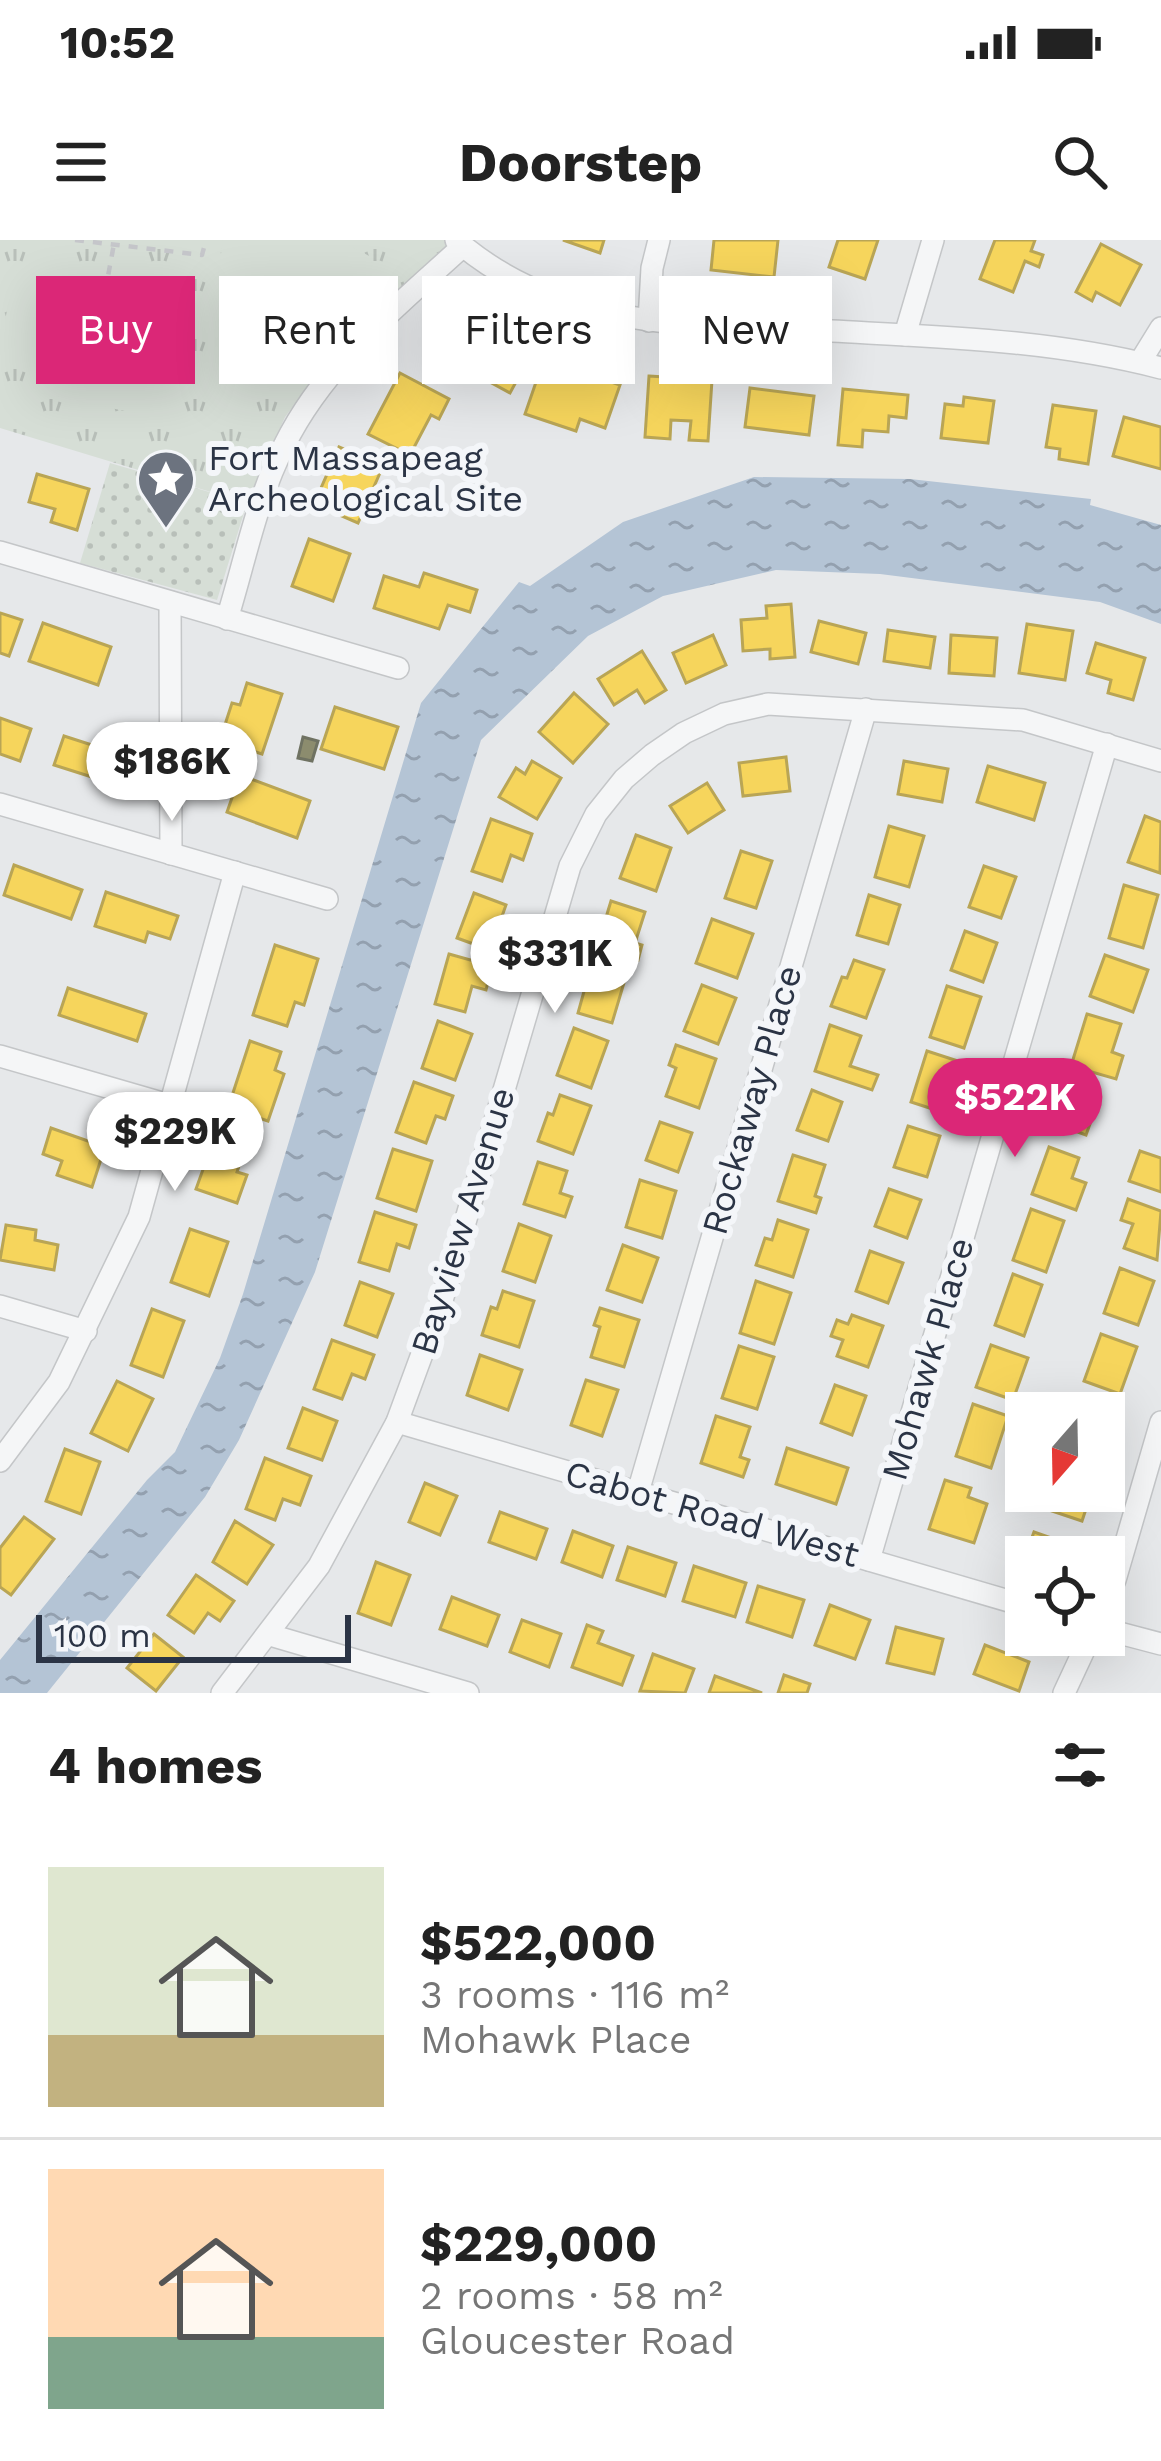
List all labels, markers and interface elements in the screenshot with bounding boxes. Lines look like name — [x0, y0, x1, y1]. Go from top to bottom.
text: 10:52 — [60, 16, 175, 69]
icon: menu — [48, 129, 114, 195]
icon: search — [1047, 129, 1113, 195]
text: Doorstep — [459, 131, 702, 194]
chip: Buy — [36, 276, 195, 384]
chip: Rent — [219, 276, 398, 384]
chip: Filters — [422, 276, 635, 384]
chip: New — [659, 276, 832, 384]
place label: Fort Massapeag Archeological Site — [208, 437, 523, 520]
place icon: Fort Massapeag Archeological Site — [135, 448, 197, 530]
pin: $186K — [88, 722, 256, 824]
text: $186K — [113, 738, 231, 783]
pin: $331K — [471, 914, 639, 1016]
text: $331K — [497, 930, 613, 975]
street label: Rockaway Place — [693, 960, 811, 1240]
pin: $522K — [931, 1058, 1099, 1160]
text: $522K — [954, 1074, 1076, 1119]
street label: Bayview Avenue — [402, 1082, 524, 1360]
pin: $229K — [91, 1092, 259, 1194]
text: $229K — [114, 1108, 236, 1153]
street label: Mohawk Place — [873, 1233, 983, 1485]
north arrow — [1005, 1392, 1125, 1512]
map controls — [1005, 1392, 1125, 1656]
street label: Cabot Road West — [560, 1452, 864, 1576]
button: locate — [1005, 1536, 1125, 1656]
scale bar — [36, 1609, 351, 1662]
text: 100 m — [54, 1616, 151, 1655]
icon: filters — [1047, 1732, 1113, 1798]
text: 4 homes — [48, 1736, 262, 1795]
text: $522,000 — [420, 1913, 656, 1972]
icon: home — [144, 1915, 288, 2059]
text: 3 rooms · 116 m² — [420, 1972, 729, 2017]
text: Mohawk Place — [420, 2017, 691, 2062]
text: $229,000 — [420, 2214, 657, 2273]
icon: home — [144, 2217, 288, 2361]
text: 2 rooms · 58 m² — [420, 2273, 723, 2318]
text: Gloucester Road — [420, 2318, 735, 2363]

